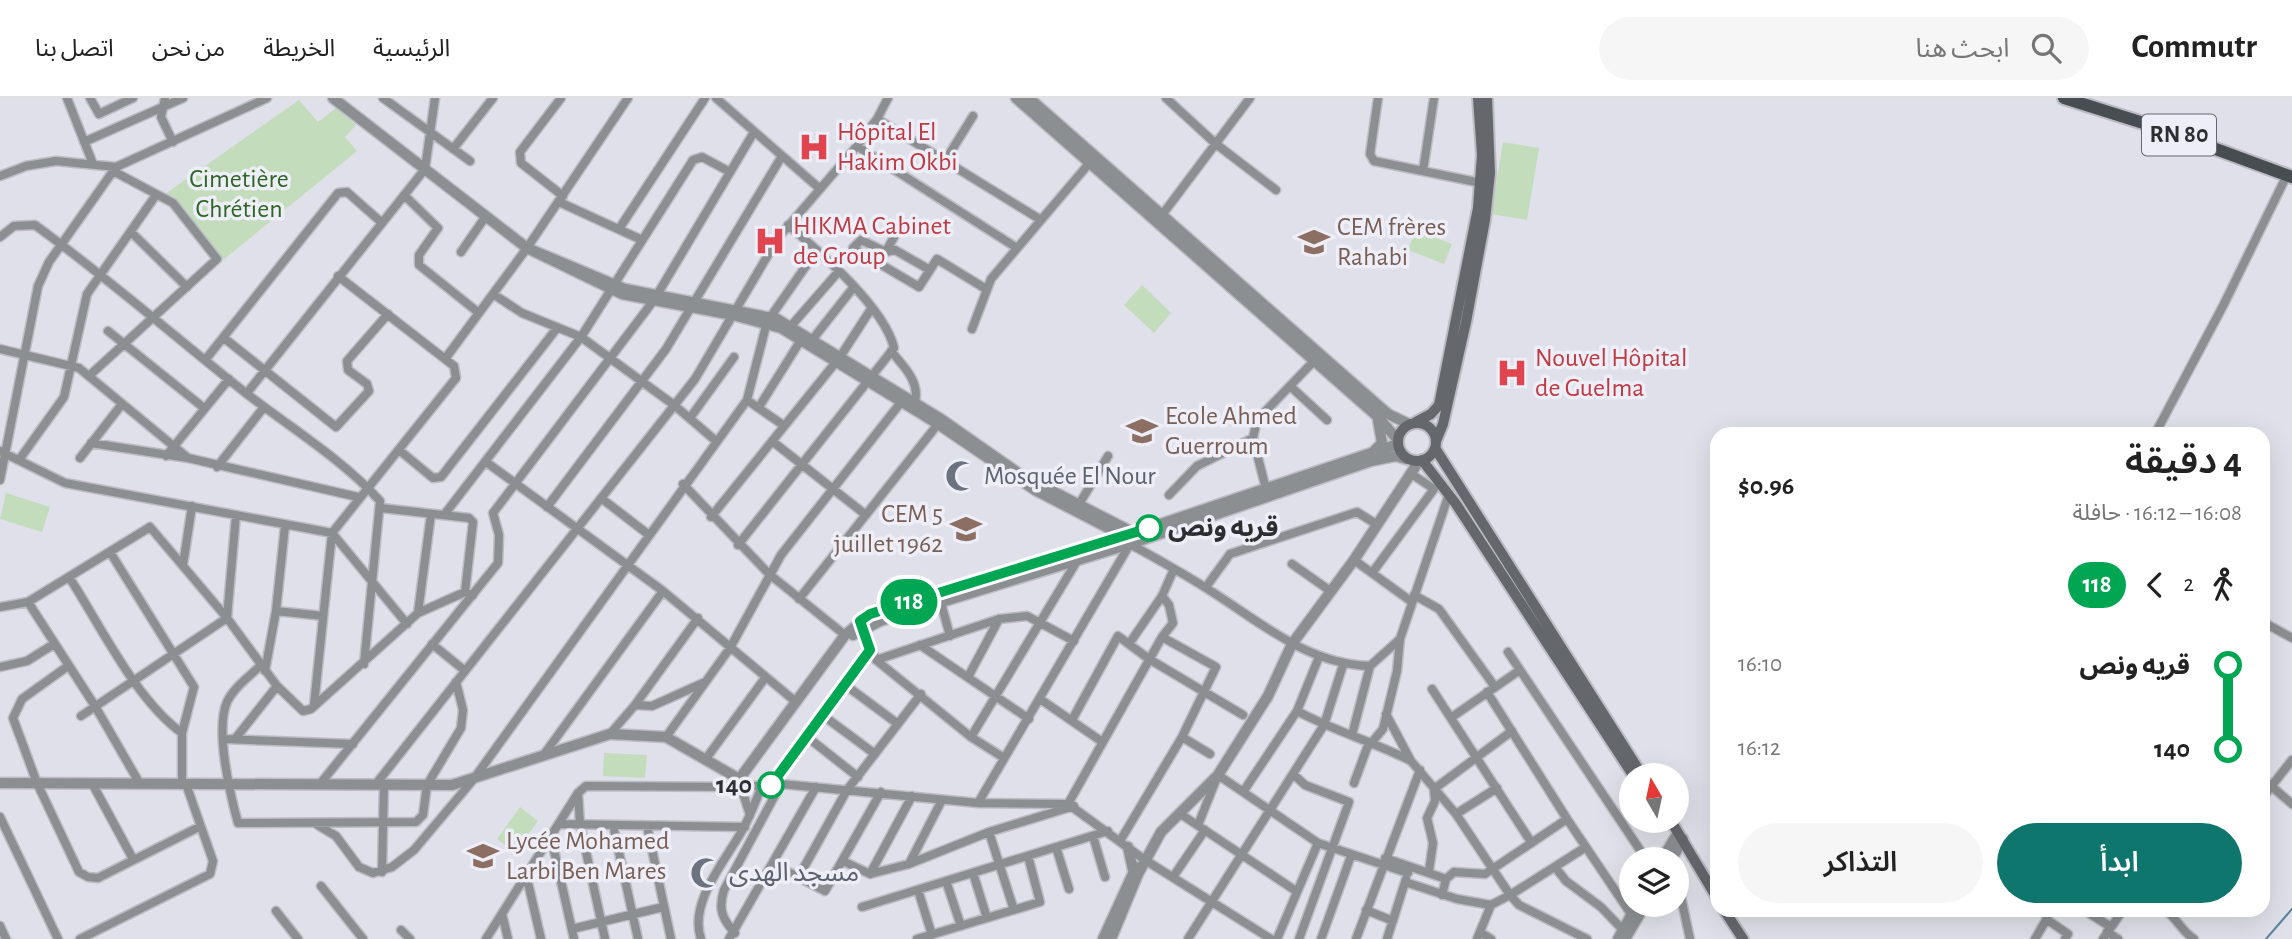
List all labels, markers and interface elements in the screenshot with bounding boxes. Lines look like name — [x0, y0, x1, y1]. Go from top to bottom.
search box — [1599, 17, 2089, 80]
icon: search — [2027, 29, 2065, 67]
text: Commutr — [2131, 31, 2257, 64]
text: ابحث هنا — [1916, 36, 2009, 62]
text: اتصل بنا — [35, 37, 114, 61]
text: من نحن — [152, 37, 225, 61]
text: الخريطة — [263, 37, 335, 61]
text: الرئيسية — [373, 37, 450, 61]
road number: RN 80 — [2142, 114, 2216, 155]
place label: Hôpital El Hakim Okbi — [837, 119, 958, 175]
hospital icon: Hôpital El Hakim Okbi — [797, 130, 831, 164]
park label: Cimetière Chrétien — [189, 166, 289, 222]
place label: HIKMA Cabinet de Group — [793, 213, 951, 269]
place label: CEM frères Rahabi — [1337, 214, 1446, 270]
hospital icon: HIKMA Cabinet de Group — [753, 224, 787, 258]
school or university icon: CEM frères Rahabi — [1297, 225, 1331, 259]
place label: Nouvel Hôpital de Guelma — [1535, 345, 1688, 401]
hospital icon: Nouvel Hôpital de Guelma — [1495, 356, 1529, 390]
place label: Ecole Ahmed Guerroum — [1165, 403, 1297, 459]
school or university icon: Ecole Ahmed Guerroum — [1125, 414, 1159, 448]
text: 4 دقيقة — [2125, 443, 2242, 481]
mosque icon: Mosquée El Nour — [944, 459, 978, 493]
place label: Mosquée El Nour — [984, 463, 1156, 489]
text: $0.96 — [1738, 473, 1794, 499]
place label: CEM 5 juillet 1962 — [834, 501, 943, 557]
text: 16:08 – 16:12 · حافلة — [2073, 502, 2242, 525]
school or university icon: CEM 5 juillet 1962 — [949, 512, 983, 546]
marker: قريه ونص — [1136, 515, 1162, 541]
place label: قريه ونص — [1168, 515, 1278, 542]
icon: back — [2136, 566, 2174, 604]
icon: walk — [2204, 566, 2242, 604]
text: 118 — [2082, 573, 2112, 597]
text: 2 — [2184, 573, 2194, 596]
line badge: 118 — [869, 579, 949, 625]
text: 118 — [894, 590, 924, 614]
text: 16:10 — [1738, 653, 1782, 676]
text: قريه ونص — [2080, 653, 2190, 679]
text: 140 — [2154, 736, 2190, 762]
text: 16:12 — [1738, 737, 1780, 760]
north arrow — [1619, 763, 1689, 833]
map controls — [1619, 763, 1689, 917]
place label: 140 — [716, 772, 752, 798]
marker: 140 — [758, 772, 784, 798]
button: التذاكر — [1738, 823, 1983, 903]
button: ابدأ — [1997, 823, 2242, 903]
place label: Lycée Mohamed Larbi Ben Mares — [506, 828, 670, 884]
school or university icon: Lycée Mohamed Larbi Ben Mares — [466, 839, 500, 873]
button: layers — [1619, 847, 1689, 917]
mosque icon: مسجد الهدى — [689, 856, 723, 890]
place label: مسجد الهدى — [729, 860, 859, 887]

